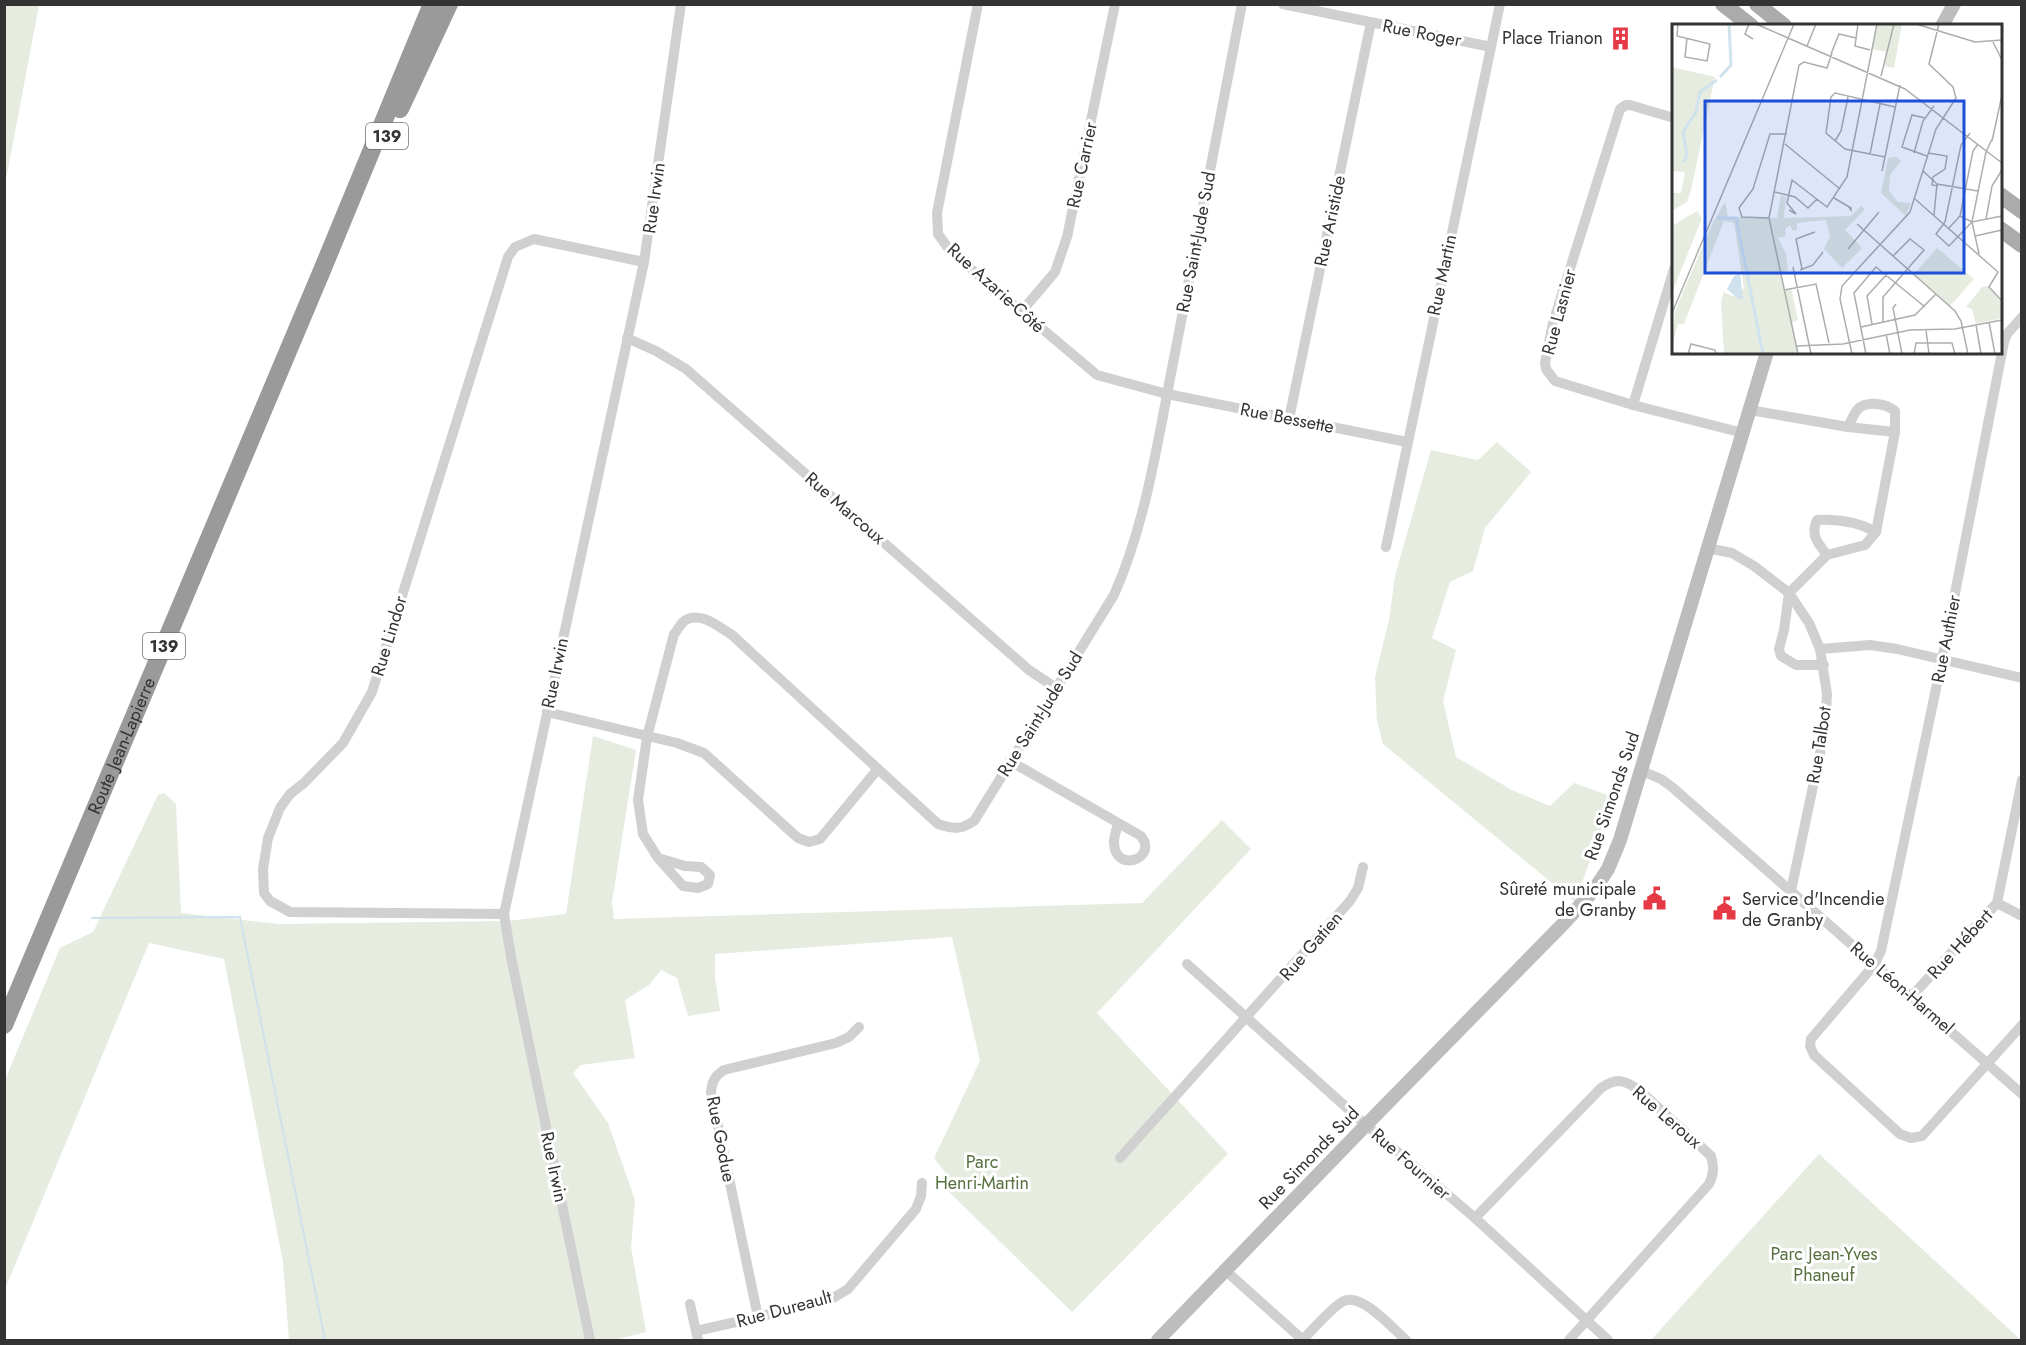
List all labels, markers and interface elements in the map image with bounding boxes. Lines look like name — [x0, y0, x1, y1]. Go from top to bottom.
street label: Rue Roger — [1380, 13, 1464, 54]
inset map — [1672, 24, 2002, 354]
place label: Place Trianon — [1502, 25, 1603, 51]
building icon: Place Trianon — [1608, 25, 1634, 51]
street label: Rue Carrier — [1060, 119, 1104, 211]
road number: 139 — [366, 123, 408, 149]
street label: Rue Irwin — [636, 161, 672, 235]
street label: Rue Saint-Jude Sud — [1170, 169, 1222, 315]
street label: Rue Aristide — [1308, 173, 1352, 269]
street label: Rue Martin — [1421, 232, 1463, 318]
street label: Rue Azarie-Côté — [941, 237, 1051, 339]
street label: Rue Lasnier — [1535, 265, 1583, 358]
street label: Rue Bessette — [1238, 396, 1336, 440]
street label: Rue Marcoux — [799, 466, 891, 550]
street label: Rue Lindor — [364, 592, 414, 679]
street label: Rue Authier — [1925, 592, 1967, 685]
road number: 139 — [143, 633, 185, 659]
street label: Rue Irwin — [535, 635, 575, 711]
street label: Rue Saint-Jude Sud — [991, 646, 1089, 782]
street label: Route Jean-Lapierre — [81, 673, 162, 818]
street label: Rue Talbot — [1800, 704, 1838, 786]
street label: Rue Simonds Sud — [1578, 728, 1646, 864]
place label: Sûreté municipale de Granby — [1499, 876, 1636, 923]
public building icon: Sûreté municipale de Granby — [1641, 886, 1667, 912]
place label: Service d'Incendie de Granby — [1742, 886, 1885, 933]
public building icon: Service d'Incendie de Granby — [1711, 896, 1737, 922]
street label: Rue Hébert — [1921, 903, 1999, 985]
street label: Rue Gatien — [1273, 906, 1349, 986]
street label: Rue Léon-Harmel — [1844, 936, 1960, 1040]
street label: Rue Leroux — [1627, 1080, 1708, 1155]
street label: Rue Godue — [700, 1094, 742, 1184]
street label: Rue Simonds Sud — [1253, 1101, 1365, 1215]
street label: Rue Fournier — [1366, 1122, 1457, 1206]
street label: Rue Irwin — [534, 1129, 574, 1205]
park label: Parc Henri-Martin — [935, 1149, 1029, 1196]
park label: Parc Jean-Yves Phaneuf — [1770, 1241, 1878, 1288]
street label: Rue Dureault — [733, 1284, 835, 1334]

